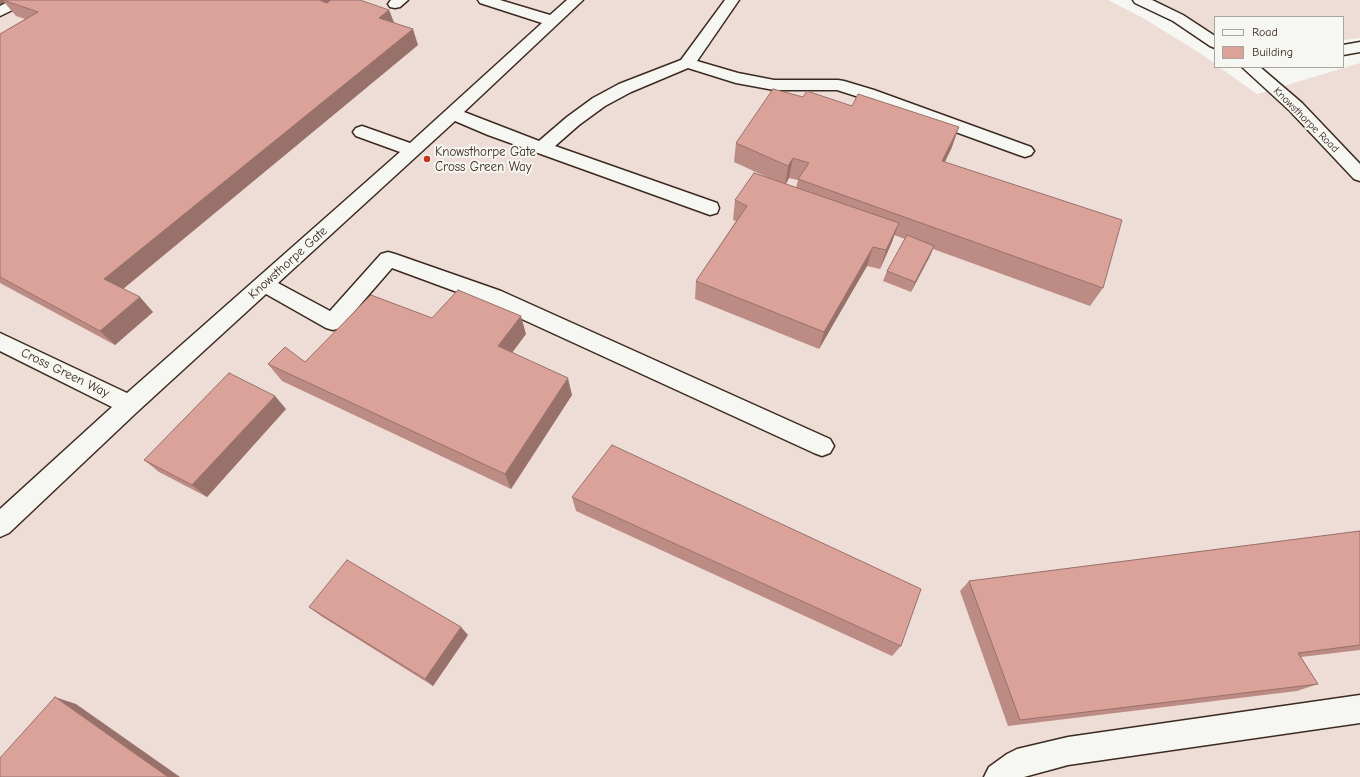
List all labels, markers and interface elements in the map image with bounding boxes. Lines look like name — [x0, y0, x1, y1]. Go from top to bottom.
legend — [1214, 16, 1344, 68]
text: Road — [1252, 25, 1278, 39]
text: Building — [1252, 45, 1293, 59]
street label: Knowsthorpe Road — [1271, 85, 1341, 155]
place label: Knowsthorpe Gate Cross Green Way — [435, 144, 536, 175]
marker: Knowsthorpe Gate Cross Green Way — [422, 154, 432, 164]
street label: Knowsthorpe Gate — [245, 223, 331, 303]
street label: Cross Green Way — [18, 345, 112, 401]

